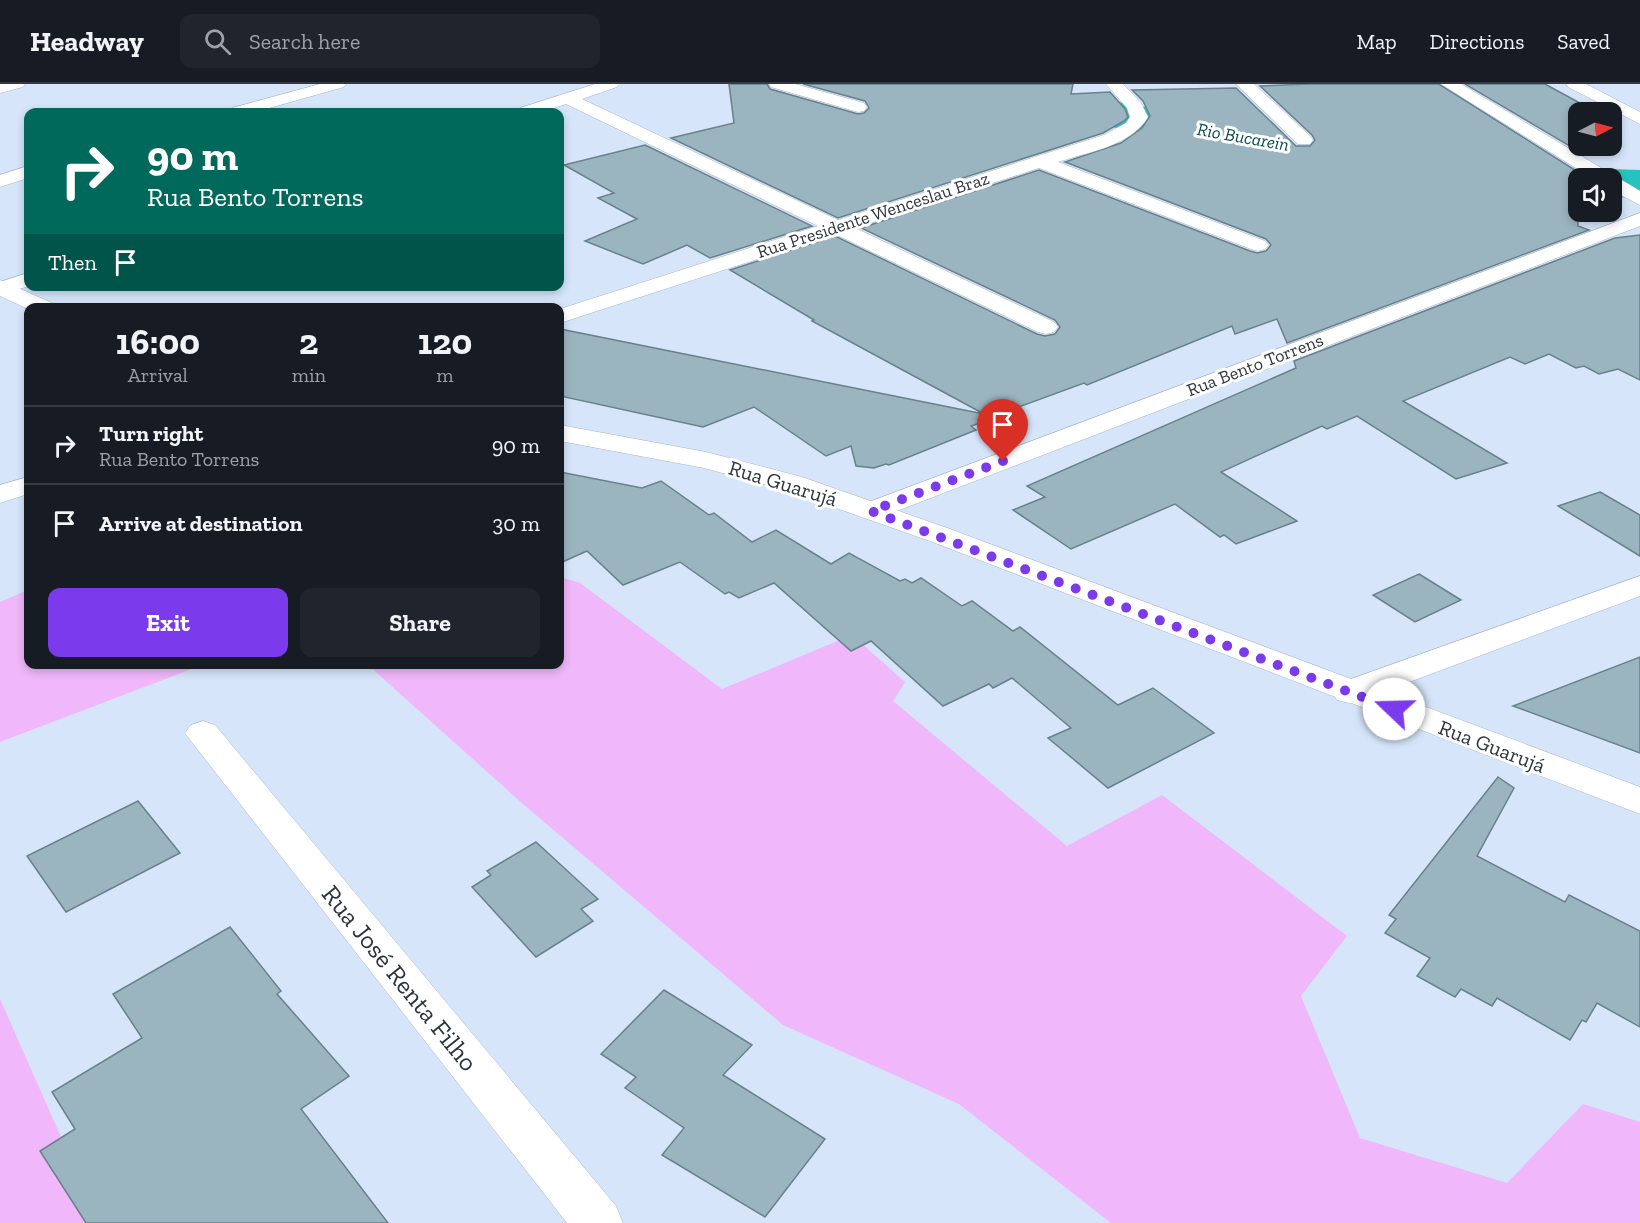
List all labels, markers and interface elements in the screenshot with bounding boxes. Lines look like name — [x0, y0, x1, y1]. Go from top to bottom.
search box — [180, 14, 600, 68]
text: Headway — [30, 25, 144, 58]
icon: search — [201, 25, 234, 58]
text: Search here — [249, 28, 360, 55]
text: Map — [1357, 29, 1397, 54]
text: Directions — [1430, 29, 1524, 54]
text: Saved — [1557, 29, 1610, 54]
north arrow — [1568, 102, 1622, 156]
map controls — [1568, 102, 1622, 222]
water label: Rio Bucarein — [1195, 118, 1291, 156]
text: 90 m — [147, 130, 238, 181]
icon: right — [48, 132, 126, 210]
street label: Rua Presidente Wenceslau Braz — [754, 167, 992, 263]
button: sound — [1568, 168, 1622, 222]
text: Rua Bento Torrens — [147, 181, 364, 213]
icon: arrive — [109, 246, 142, 279]
text: Then — [48, 249, 97, 276]
text: 16:00 — [116, 320, 200, 363]
text: 2 — [299, 320, 318, 363]
text: 120 — [418, 320, 472, 363]
street label: Rua Bento Torrens — [1184, 329, 1326, 401]
text: Arrival — [128, 363, 188, 387]
text: min — [292, 363, 326, 387]
text: m — [436, 363, 454, 387]
pin — [977, 399, 1028, 461]
icon: arrive — [986, 408, 1019, 441]
text: Turn right — [99, 420, 203, 447]
icon: right — [48, 429, 81, 462]
text: 90 m — [492, 432, 540, 459]
text: Rua Bento Torrens — [99, 447, 259, 471]
street label: Rua Guarujá — [725, 455, 840, 512]
icon: arrive — [48, 507, 81, 540]
text: Arrive at destination — [99, 510, 302, 537]
text: 30 m — [493, 510, 540, 537]
button: Exit — [48, 588, 288, 657]
button: Share — [300, 588, 540, 657]
position arrow — [1362, 677, 1426, 741]
street label: Rua Guarujá — [1435, 714, 1549, 779]
street label: Rua José Renta Filho — [315, 878, 485, 1078]

